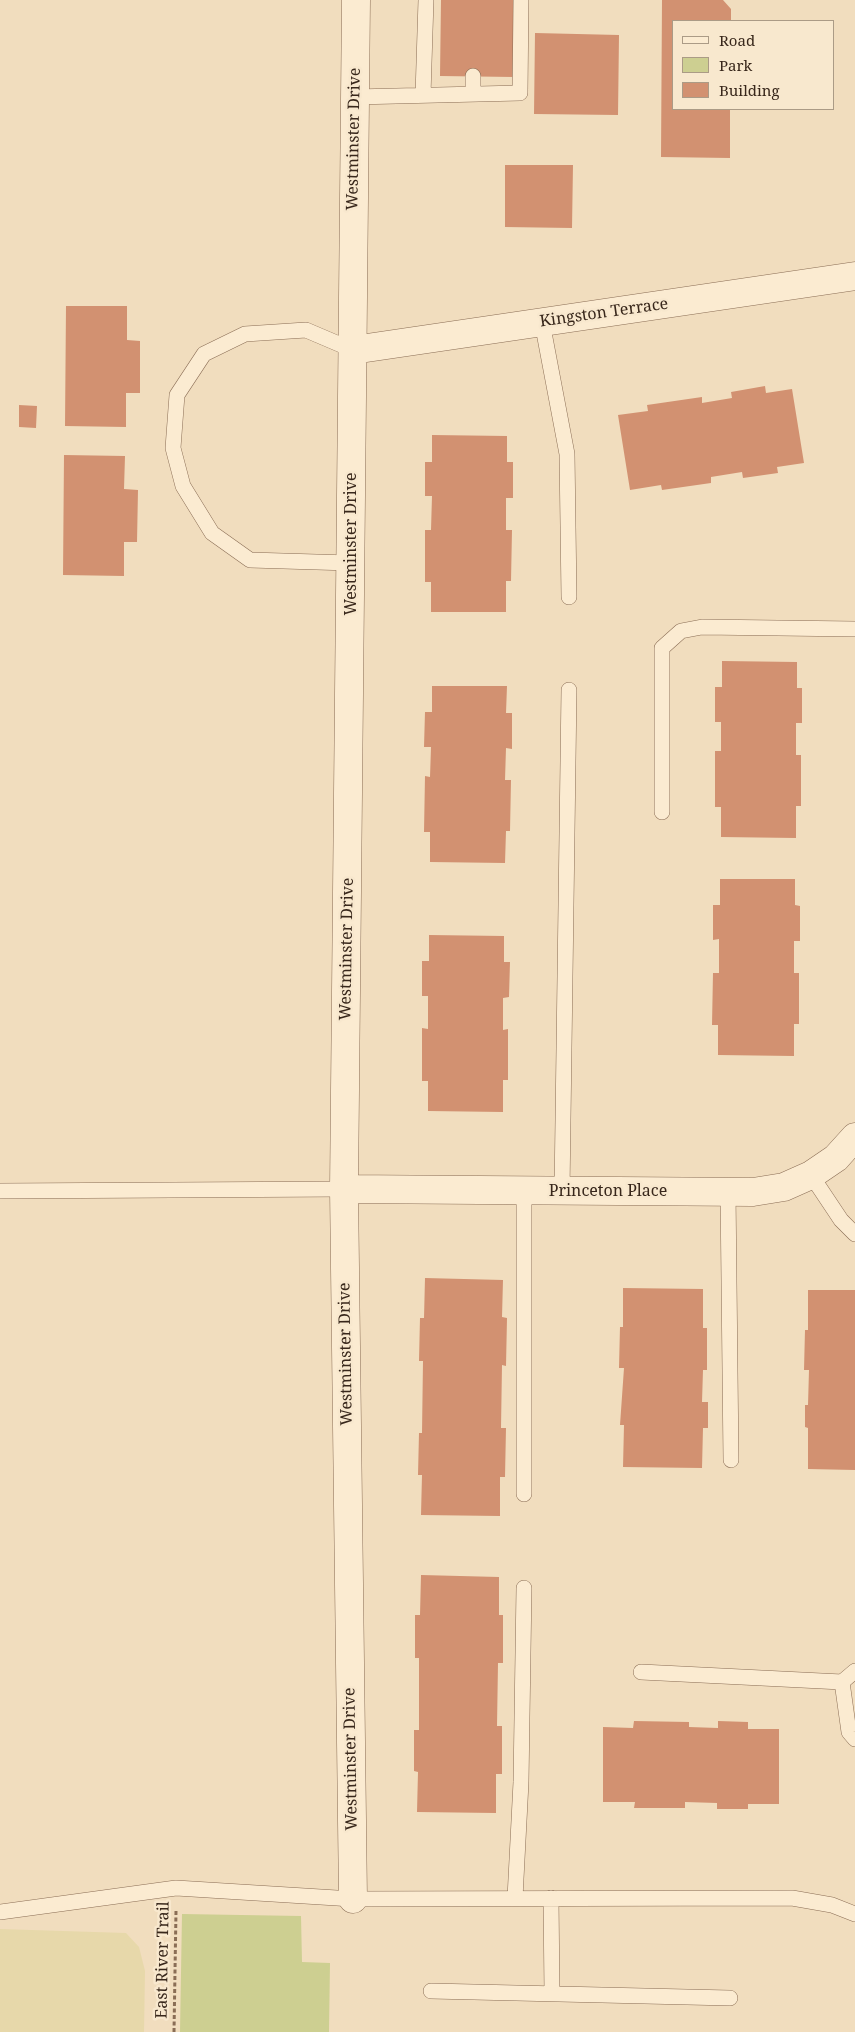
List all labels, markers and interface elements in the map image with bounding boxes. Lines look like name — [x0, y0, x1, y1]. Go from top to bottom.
legend — [672, 20, 835, 110]
text: Road — [719, 30, 755, 50]
text: Park — [719, 55, 752, 75]
street label: Westminster Drive — [343, 67, 365, 211]
text: Building — [719, 80, 780, 100]
street label: Kingston Terrace — [539, 294, 669, 332]
street label: Westminster Drive — [341, 473, 361, 615]
street label: Westminster Drive — [336, 877, 358, 1021]
street label: Princeton Place — [549, 1181, 667, 1201]
street label: Westminster Drive — [335, 1282, 357, 1426]
street label: Westminster Drive — [340, 1687, 362, 1831]
street label: East River Trail — [152, 1901, 174, 2019]

